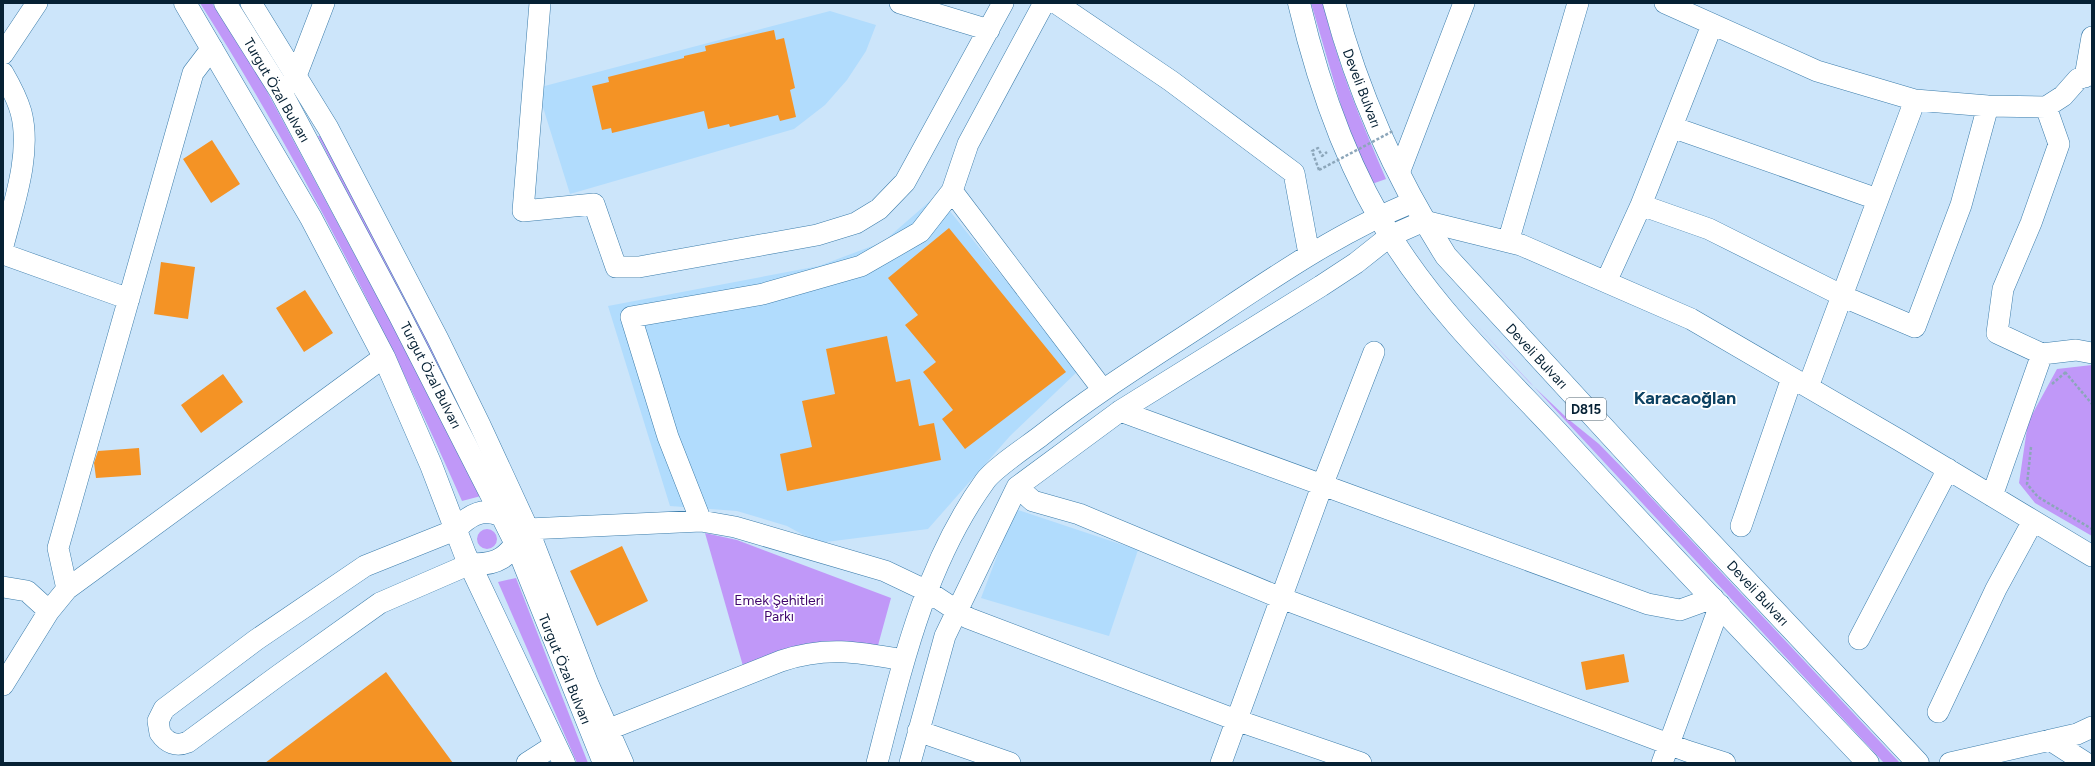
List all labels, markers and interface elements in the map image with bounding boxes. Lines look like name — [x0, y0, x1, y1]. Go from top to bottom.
street label: Turgut Özal Bulvarı — [240, 35, 313, 145]
street label: Develi Bulvarı — [1339, 46, 1384, 130]
street label: Turgut Özal Bulvarı — [396, 319, 465, 431]
street label: Develi Bulvarı — [1502, 320, 1571, 393]
district label: Karacaoğlan — [1634, 387, 1736, 409]
road number: D815 — [1566, 398, 1606, 420]
street label: Develi Bulvarı — [1723, 557, 1792, 630]
park label: Emek Şehitleri Parkı — [734, 592, 824, 625]
street label: Turgut Özal Bulvarı — [535, 612, 594, 727]

